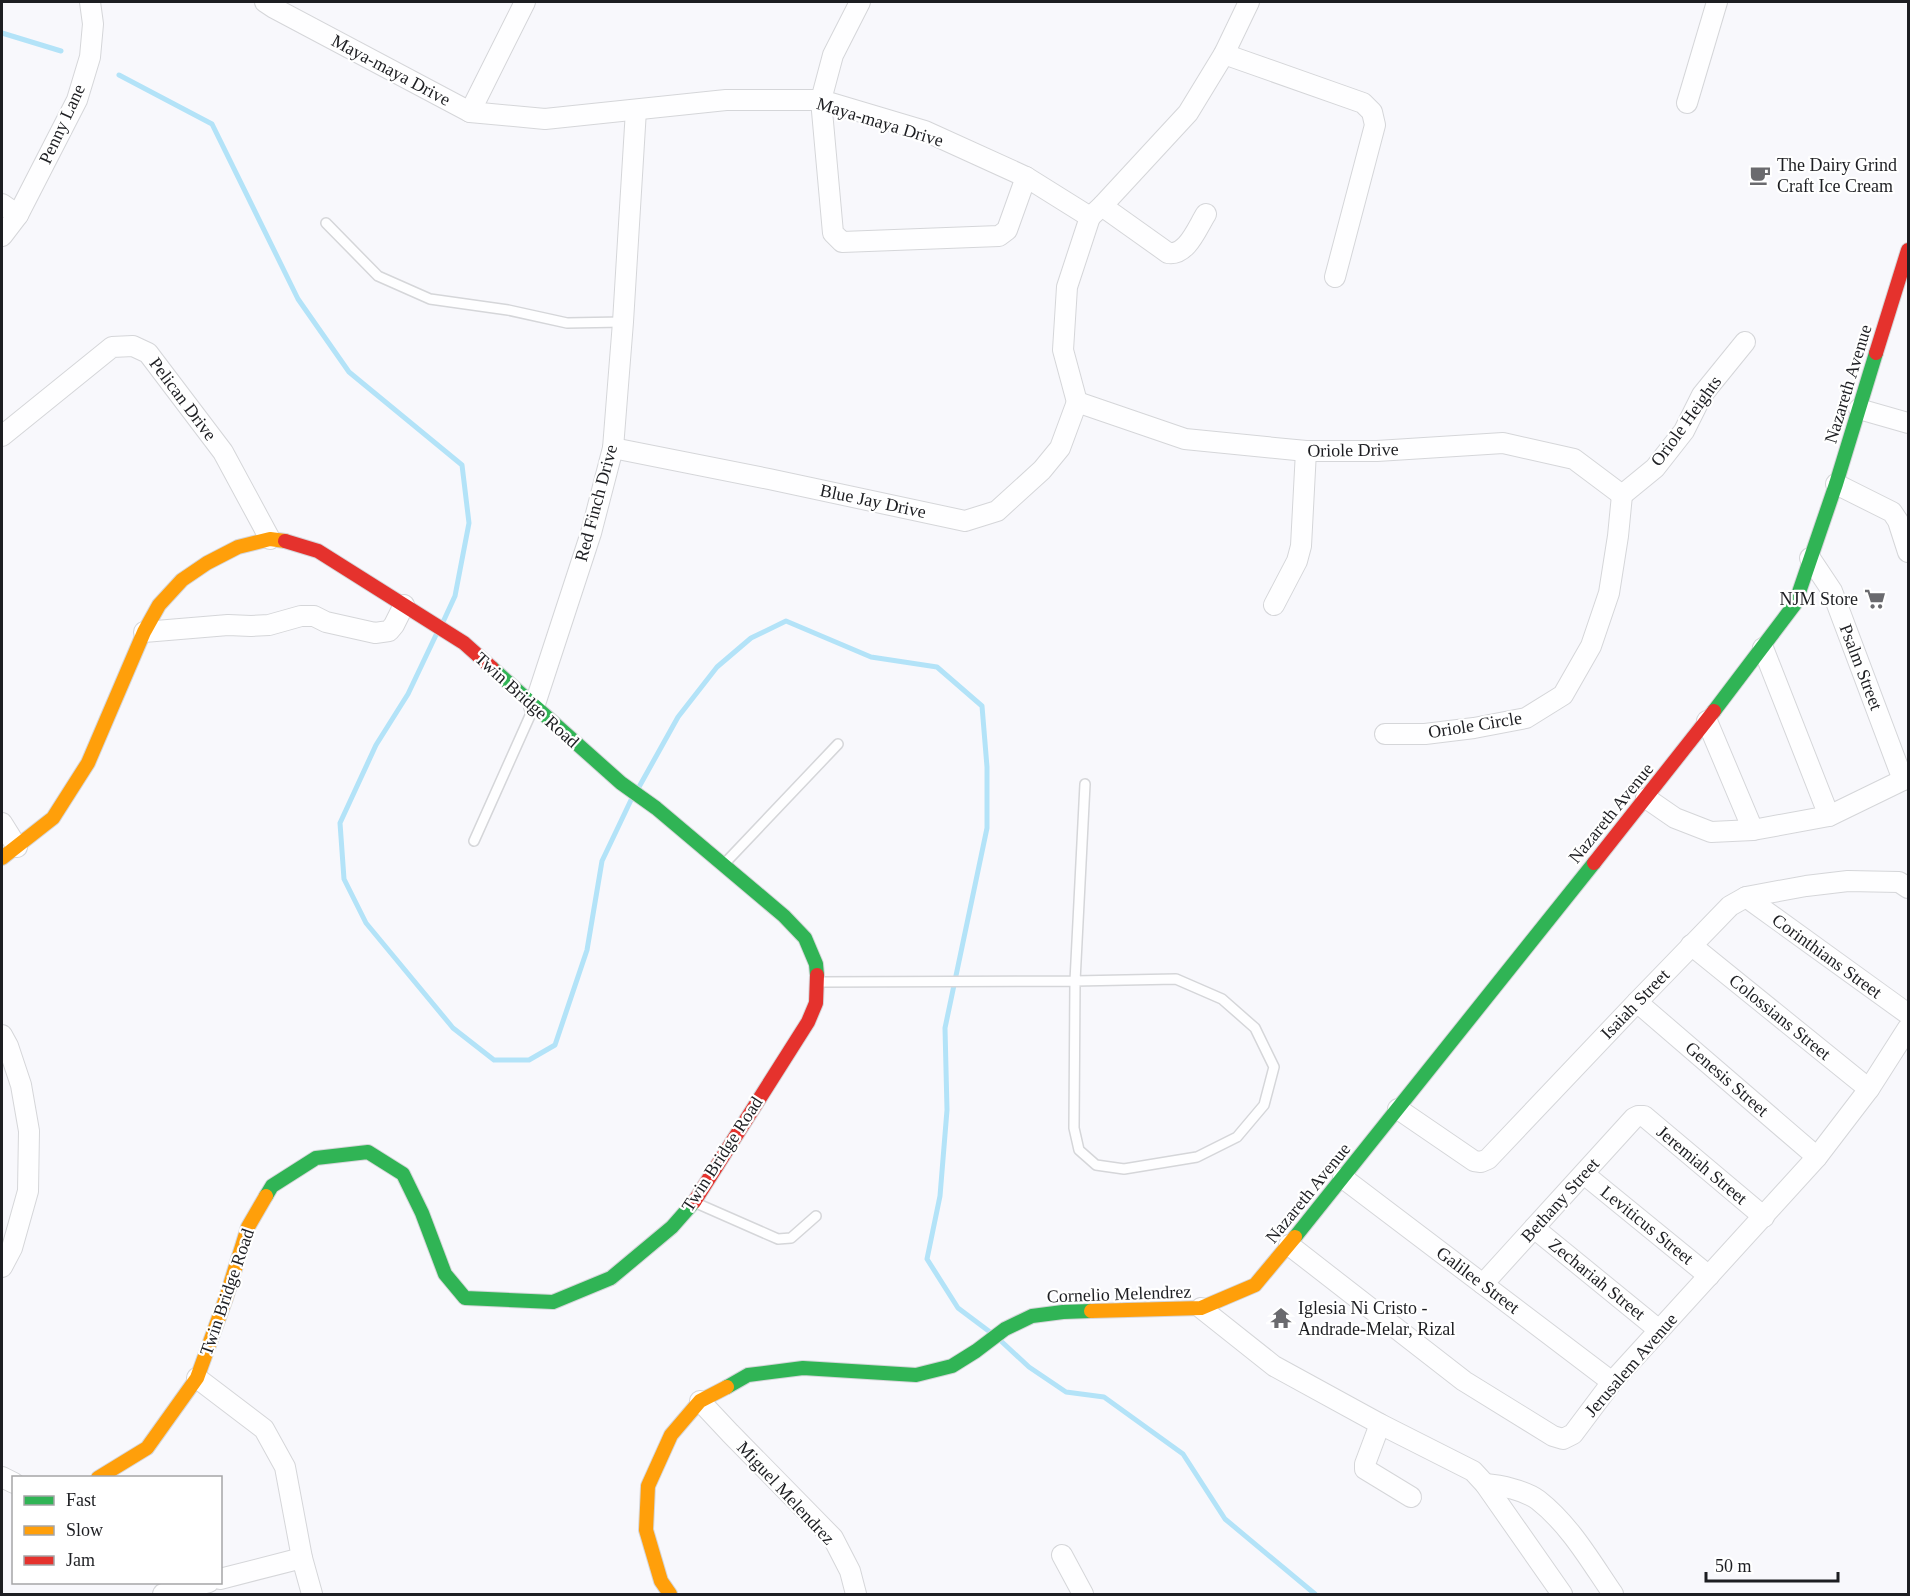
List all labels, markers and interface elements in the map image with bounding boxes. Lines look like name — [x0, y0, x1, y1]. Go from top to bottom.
street label: Maya-maya Drive — [328, 30, 454, 110]
street label: Penny Lane — [35, 81, 89, 167]
street label: Maya-maya Drive — [814, 93, 946, 151]
place label: The Dairy Grind Craft Ice Cream — [1777, 155, 1897, 196]
cafe icon: The Dairy Grind Craft Ice Cream — [1748, 163, 1772, 187]
street label: Nazareth Avenue — [1820, 322, 1876, 446]
street label: Pelican Drive — [145, 354, 221, 444]
street label: Oriole Heights — [1647, 372, 1725, 470]
street label: Oriole Drive — [1307, 439, 1399, 461]
street label: Red Finch Drive — [571, 442, 621, 564]
street label: Blue Jay Drive — [818, 480, 928, 522]
supermarket icon: NJM Store — [1863, 587, 1887, 611]
place label: NJM Store — [1779, 589, 1858, 609]
street label: Psalm Street — [1835, 621, 1887, 713]
street label: Twin Bridge Road — [471, 648, 583, 752]
street label: Oriole Circle — [1427, 708, 1523, 742]
street label: Nazareth Avenue — [1564, 759, 1658, 867]
street label: Corinthians Street — [1768, 910, 1886, 1002]
street label: Isaiah Street — [1597, 965, 1673, 1043]
street label: Colossians Street — [1725, 970, 1835, 1064]
street label: Genesis Street — [1681, 1038, 1773, 1120]
street label: Twin Bridge Road — [677, 1093, 767, 1215]
street label: Jeremiah Street — [1653, 1122, 1751, 1208]
street label: Nazareth Avenue — [1261, 1139, 1355, 1247]
street label: Bethany Street — [1517, 1154, 1603, 1246]
street label: Leviticus Street — [1597, 1182, 1697, 1268]
street label: Twin Bridge Road — [196, 1226, 258, 1358]
street label: Zechariah Street — [1545, 1234, 1649, 1324]
street label: Galilee Street — [1433, 1242, 1523, 1318]
street label: Cornelio Melendrez — [1046, 1281, 1192, 1307]
place label: Iglesia Ni Cristo - Andrade-Melar, Rizal — [1298, 1298, 1455, 1339]
temple icon: Iglesia Ni Cristo - Andrade-Melar, Rizal — [1269, 1306, 1293, 1330]
street label: Jerusalem Avenue — [1581, 1309, 1681, 1421]
street label: Miguel Melendrez — [733, 1437, 839, 1549]
legend — [12, 1476, 222, 1584]
text: Fast — [66, 1490, 96, 1510]
text: Slow — [66, 1520, 103, 1540]
scale bar — [1706, 1545, 1838, 1583]
text: Jam — [66, 1550, 95, 1570]
text: 50 m — [1715, 1556, 1752, 1576]

